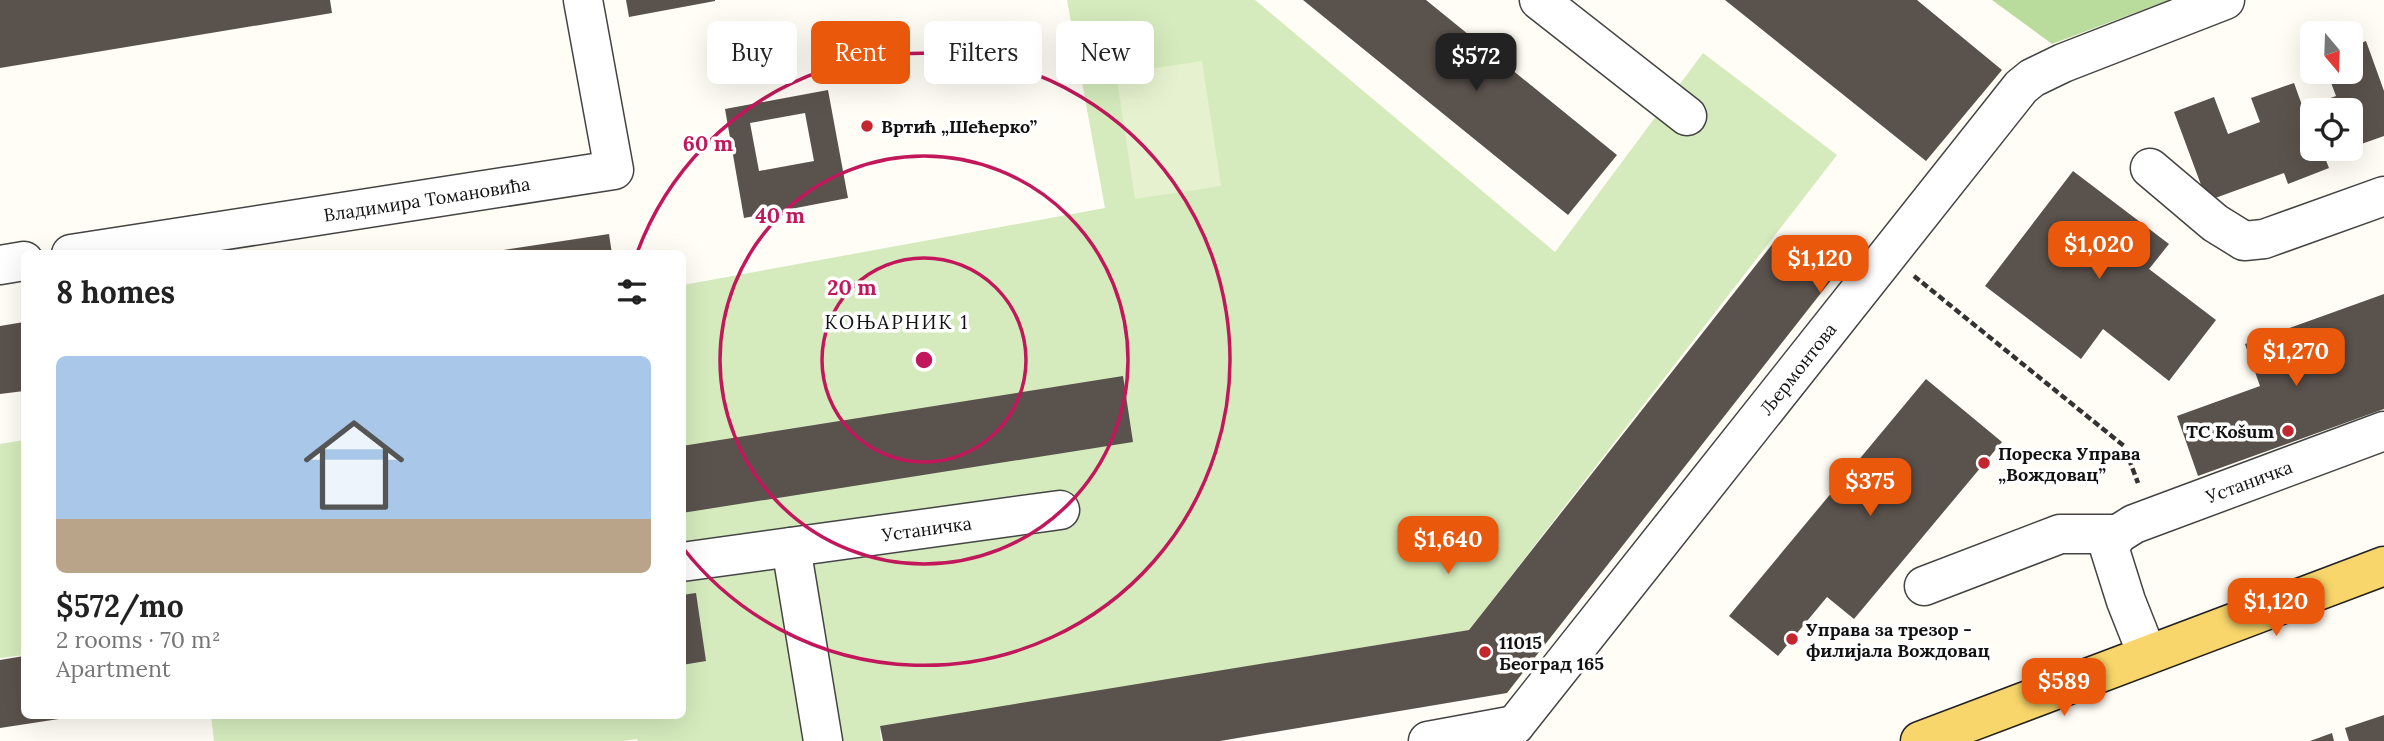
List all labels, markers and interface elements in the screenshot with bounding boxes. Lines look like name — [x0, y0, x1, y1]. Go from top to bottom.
chip: Buy — [707, 21, 797, 84]
chip: Rent — [811, 21, 910, 84]
chip: Filters — [924, 21, 1042, 84]
chip: New — [1056, 21, 1154, 84]
north arrow — [2300, 21, 2362, 84]
map controls — [2300, 21, 2363, 161]
pin: $572 — [1435, 34, 1517, 93]
text: $572 — [1452, 41, 1501, 70]
button: locate — [2300, 98, 2363, 161]
place label: Вртић „Шећерко” — [881, 115, 1037, 138]
marker: Вртић „Шећерко” — [859, 118, 875, 134]
text: 60 m — [683, 130, 733, 157]
street label: Владимира Томановића — [322, 172, 532, 226]
text: 40 m — [755, 202, 805, 229]
pin: $1,020 — [2042, 222, 2156, 281]
text: $1,020 — [2064, 229, 2134, 258]
pin: $1,120 — [1763, 236, 1877, 295]
text: $1,120 — [1788, 243, 1852, 272]
text: 8 homes — [56, 273, 175, 311]
icon: filters — [613, 273, 651, 311]
text: 20 m — [827, 274, 877, 301]
district label: КОЊАРНИК 1 — [825, 310, 969, 334]
street label: Љермонтова — [1754, 318, 1841, 419]
pin: $1,270 — [2239, 328, 2353, 388]
text: $1,270 — [2263, 336, 2329, 365]
centre of rings — [912, 348, 936, 372]
icon: home — [291, 402, 417, 528]
place label: TC Košum — [2186, 420, 2274, 443]
marker: TC Košum — [2280, 423, 2296, 439]
place label: Пореска Управа „Вождовац” — [1998, 442, 2141, 486]
marker: Пореска Управа „Вождовац” — [1976, 455, 1992, 471]
street label: Устаничка — [2202, 455, 2295, 508]
pin: $375 — [1829, 458, 1911, 518]
text: $375 — [1845, 466, 1895, 495]
street label: Устаничка — [879, 511, 973, 546]
pin: $1,640 — [1391, 516, 1505, 576]
text: $1,640 — [1413, 524, 1483, 553]
pin: $1,120 — [2219, 578, 2333, 638]
text: $1,120 — [2244, 586, 2308, 615]
text: $572/mo — [56, 587, 184, 625]
place label: Управа за трезор - филијала Вождовац — [1806, 618, 1990, 662]
text: 2 rooms · 70 m² — [56, 625, 221, 654]
place label: 11015 Београд 165 — [1499, 631, 1604, 675]
marker: Управа за трезор - филијала Вождовац — [1784, 631, 1800, 647]
marker: 11015 Београд 165 — [1477, 644, 1493, 660]
text: Apartment — [56, 654, 171, 683]
pin: $589 — [2023, 658, 2105, 718]
text: $589 — [2038, 666, 2090, 695]

